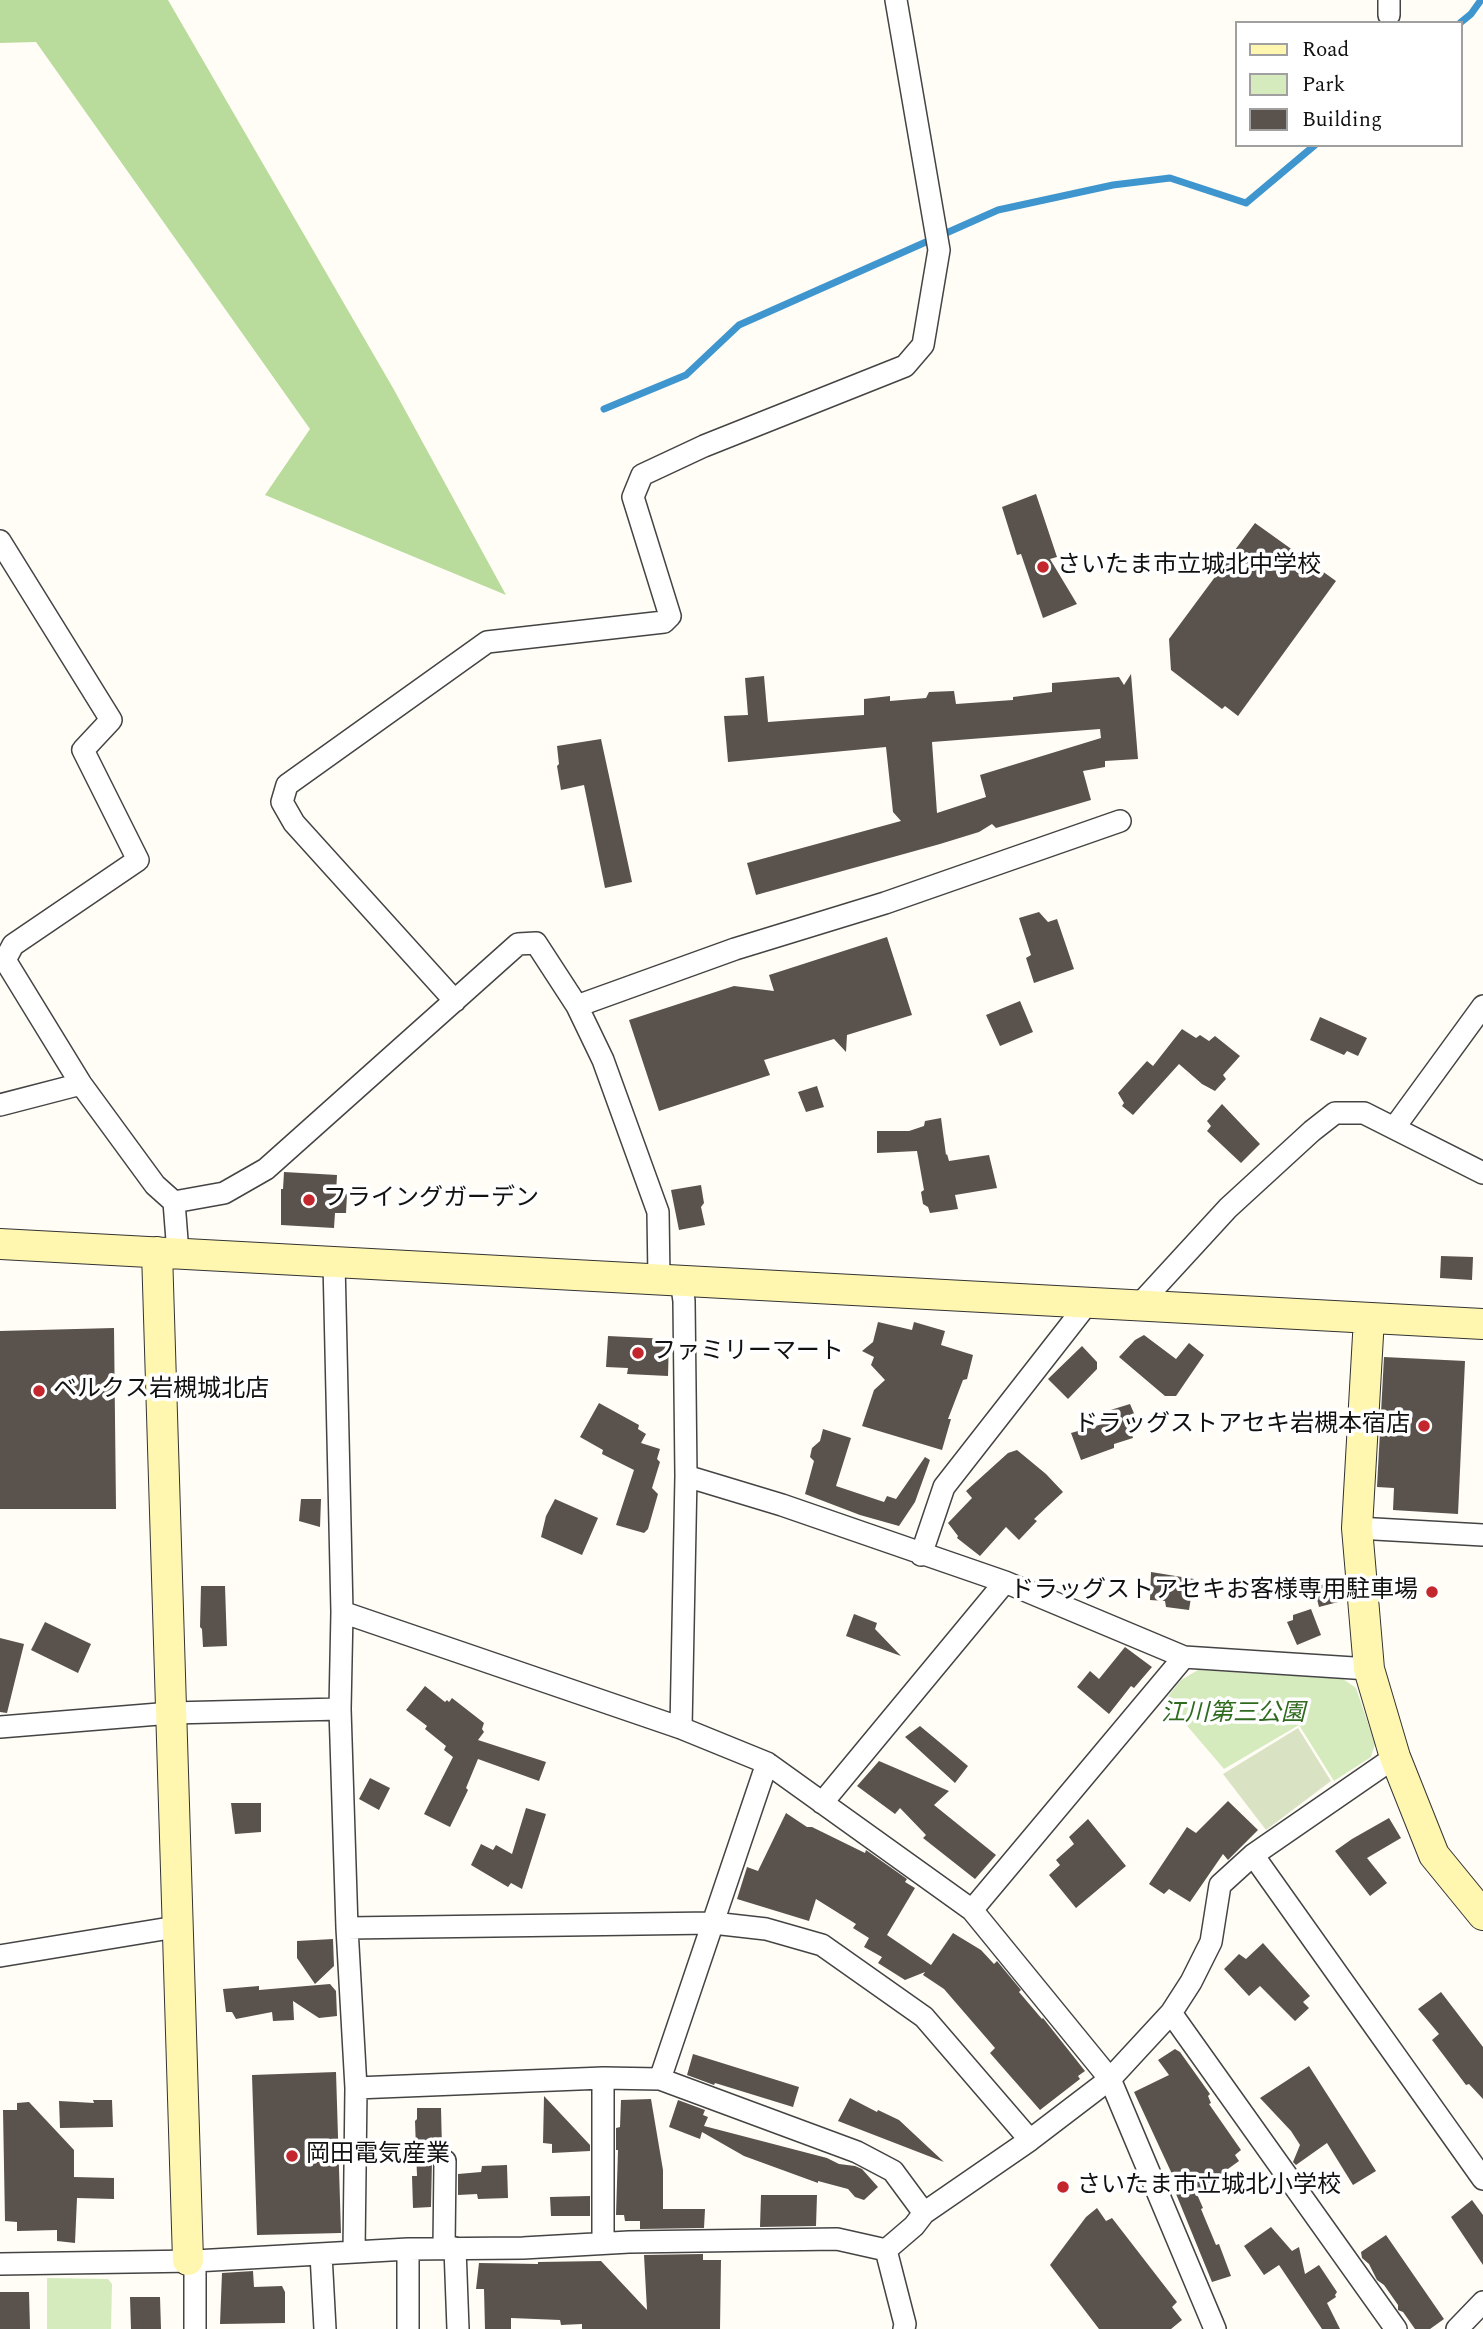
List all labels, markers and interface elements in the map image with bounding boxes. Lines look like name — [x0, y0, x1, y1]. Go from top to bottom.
legend — [1234, 21, 1462, 147]
text: Road — [1302, 34, 1349, 66]
text: Park — [1302, 69, 1345, 101]
text: Building — [1302, 104, 1382, 136]
place label: さいたま市立城北中学校 — [1057, 553, 1321, 581]
marker: さいたま市立城北中学校 — [1035, 559, 1051, 575]
place label: フライングガーデン — [323, 1186, 539, 1214]
marker: フライングガーデン — [301, 1192, 317, 1208]
place label: ファミリーマート — [652, 1339, 844, 1367]
marker: ファミリーマート — [630, 1345, 646, 1361]
place label: ベルクス岩槻城北店 — [53, 1377, 269, 1405]
marker: ベルクス岩槻城北店 — [31, 1383, 47, 1399]
place label: ドラッグストアセキ岩槻本宿店 — [1074, 1412, 1410, 1440]
marker: ドラッグストアセキ岩槻本宿店 — [1416, 1418, 1432, 1434]
place label: ドラッグストアセキお客様専用駐車場 — [1010, 1578, 1418, 1606]
marker: ドラッグストアセキお客様専用駐車場 — [1424, 1584, 1440, 1600]
park label: 江川第三公園 — [1161, 1701, 1305, 1729]
place label: 岡田電気産業 — [306, 2142, 450, 2170]
marker: 岡田電気産業 — [284, 2148, 300, 2164]
place label: さいたま市立城北小学校 — [1077, 2173, 1341, 2201]
marker: さいたま市立城北小学校 — [1055, 2179, 1071, 2195]

